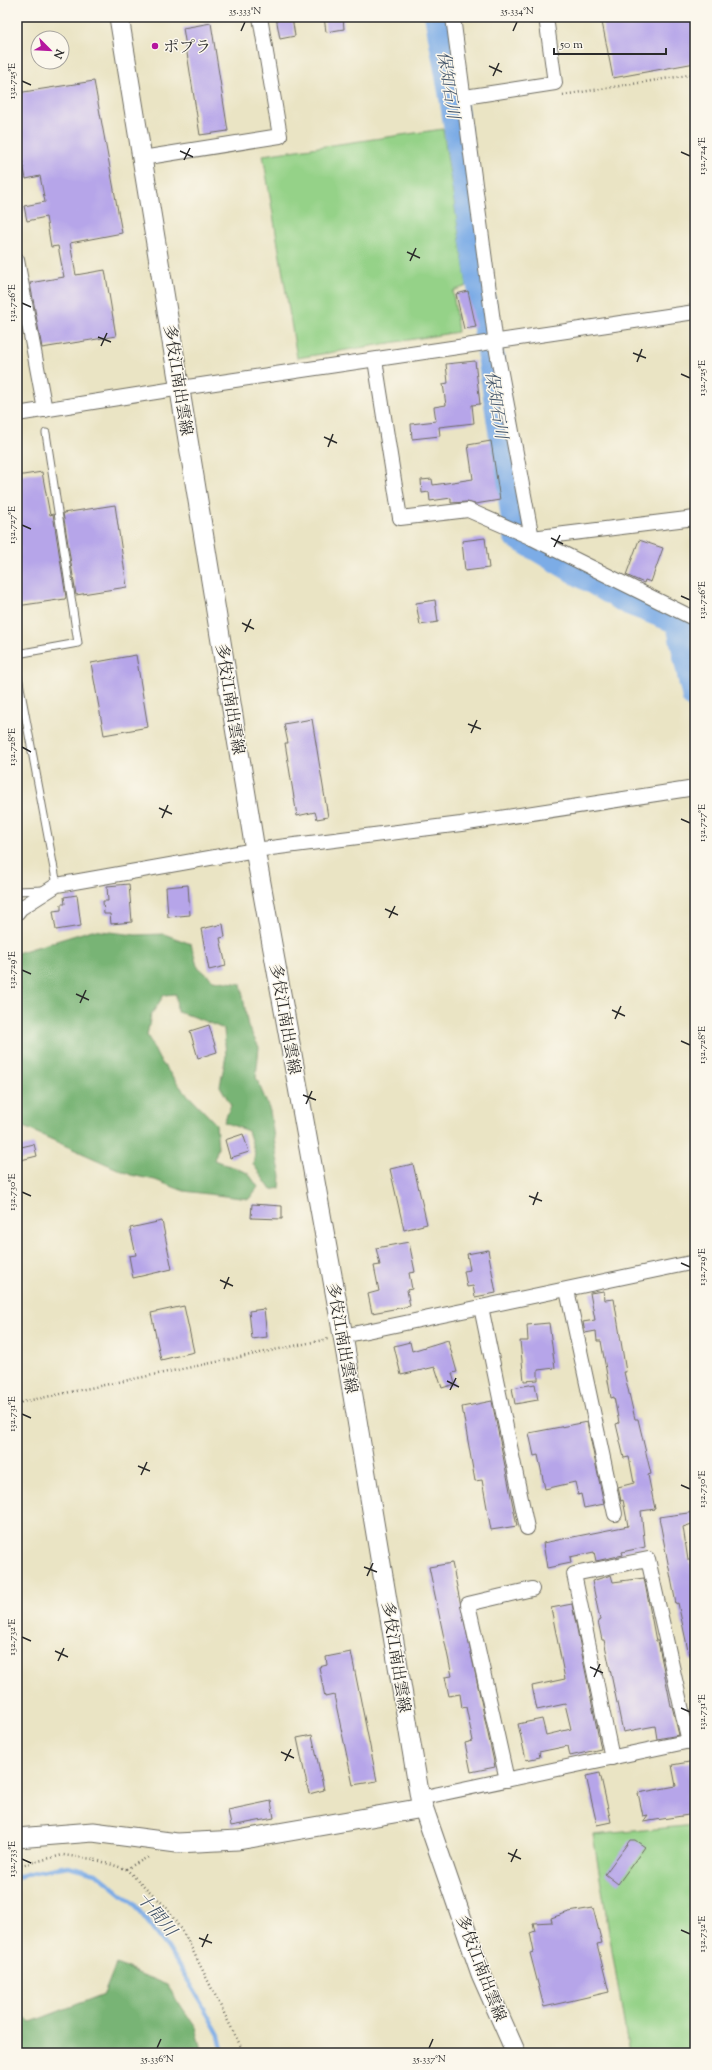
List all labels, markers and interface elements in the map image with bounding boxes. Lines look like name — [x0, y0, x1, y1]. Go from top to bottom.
text: 35.333°N — [229, 4, 261, 19]
text: 35.334°N — [500, 4, 534, 19]
north arrow — [30, 30, 70, 70]
scale bar — [554, 30, 666, 56]
text: 50 m — [559, 36, 583, 54]
place label: ポプラ — [163, 37, 211, 60]
marker: ポプラ — [150, 41, 160, 51]
text: N — [49, 45, 68, 61]
water label: 保知石川 — [430, 50, 465, 123]
text: 132.725°E — [5, 63, 20, 99]
text: 132.724°E — [695, 137, 710, 175]
text: 132.726°E — [5, 284, 20, 322]
street label: 多伎江南出雲線 — [156, 323, 197, 438]
text: 132.725°E — [695, 360, 710, 396]
water label: 保知石川 — [478, 370, 513, 443]
text: 132.727°E — [5, 506, 20, 544]
text: 132.726°E — [695, 581, 710, 619]
street label: 多伎江南出雲線 — [208, 642, 249, 757]
text: 132.728°E — [5, 728, 20, 766]
text: 132.727°E — [695, 804, 710, 842]
text: 132.729°E — [5, 951, 20, 989]
street label: 多伎江南出雲線 — [262, 962, 305, 1077]
text: 132.728°E — [695, 1026, 710, 1064]
text: 132.730°E — [5, 1173, 20, 1211]
text: 132.729°E — [695, 1248, 710, 1286]
street label: 多伎江南出雲線 — [319, 1281, 362, 1396]
text: 132.731°E — [5, 1396, 20, 1432]
text: 132.730°E — [695, 1470, 710, 1508]
street label: 多伎江南出雲線 — [374, 1600, 415, 1715]
text: 132.732°E — [5, 1619, 20, 1655]
text: 132.731°E — [695, 1694, 710, 1730]
text: 132.733°E — [5, 1841, 20, 1877]
water label: 十間川 — [130, 1888, 182, 1944]
street label: 多伎江南出雲線 — [449, 1912, 510, 2025]
text: 132.732°E — [695, 1916, 710, 1952]
text: 35.336°N — [140, 2052, 174, 2067]
text: 35.337°N — [412, 2052, 446, 2067]

